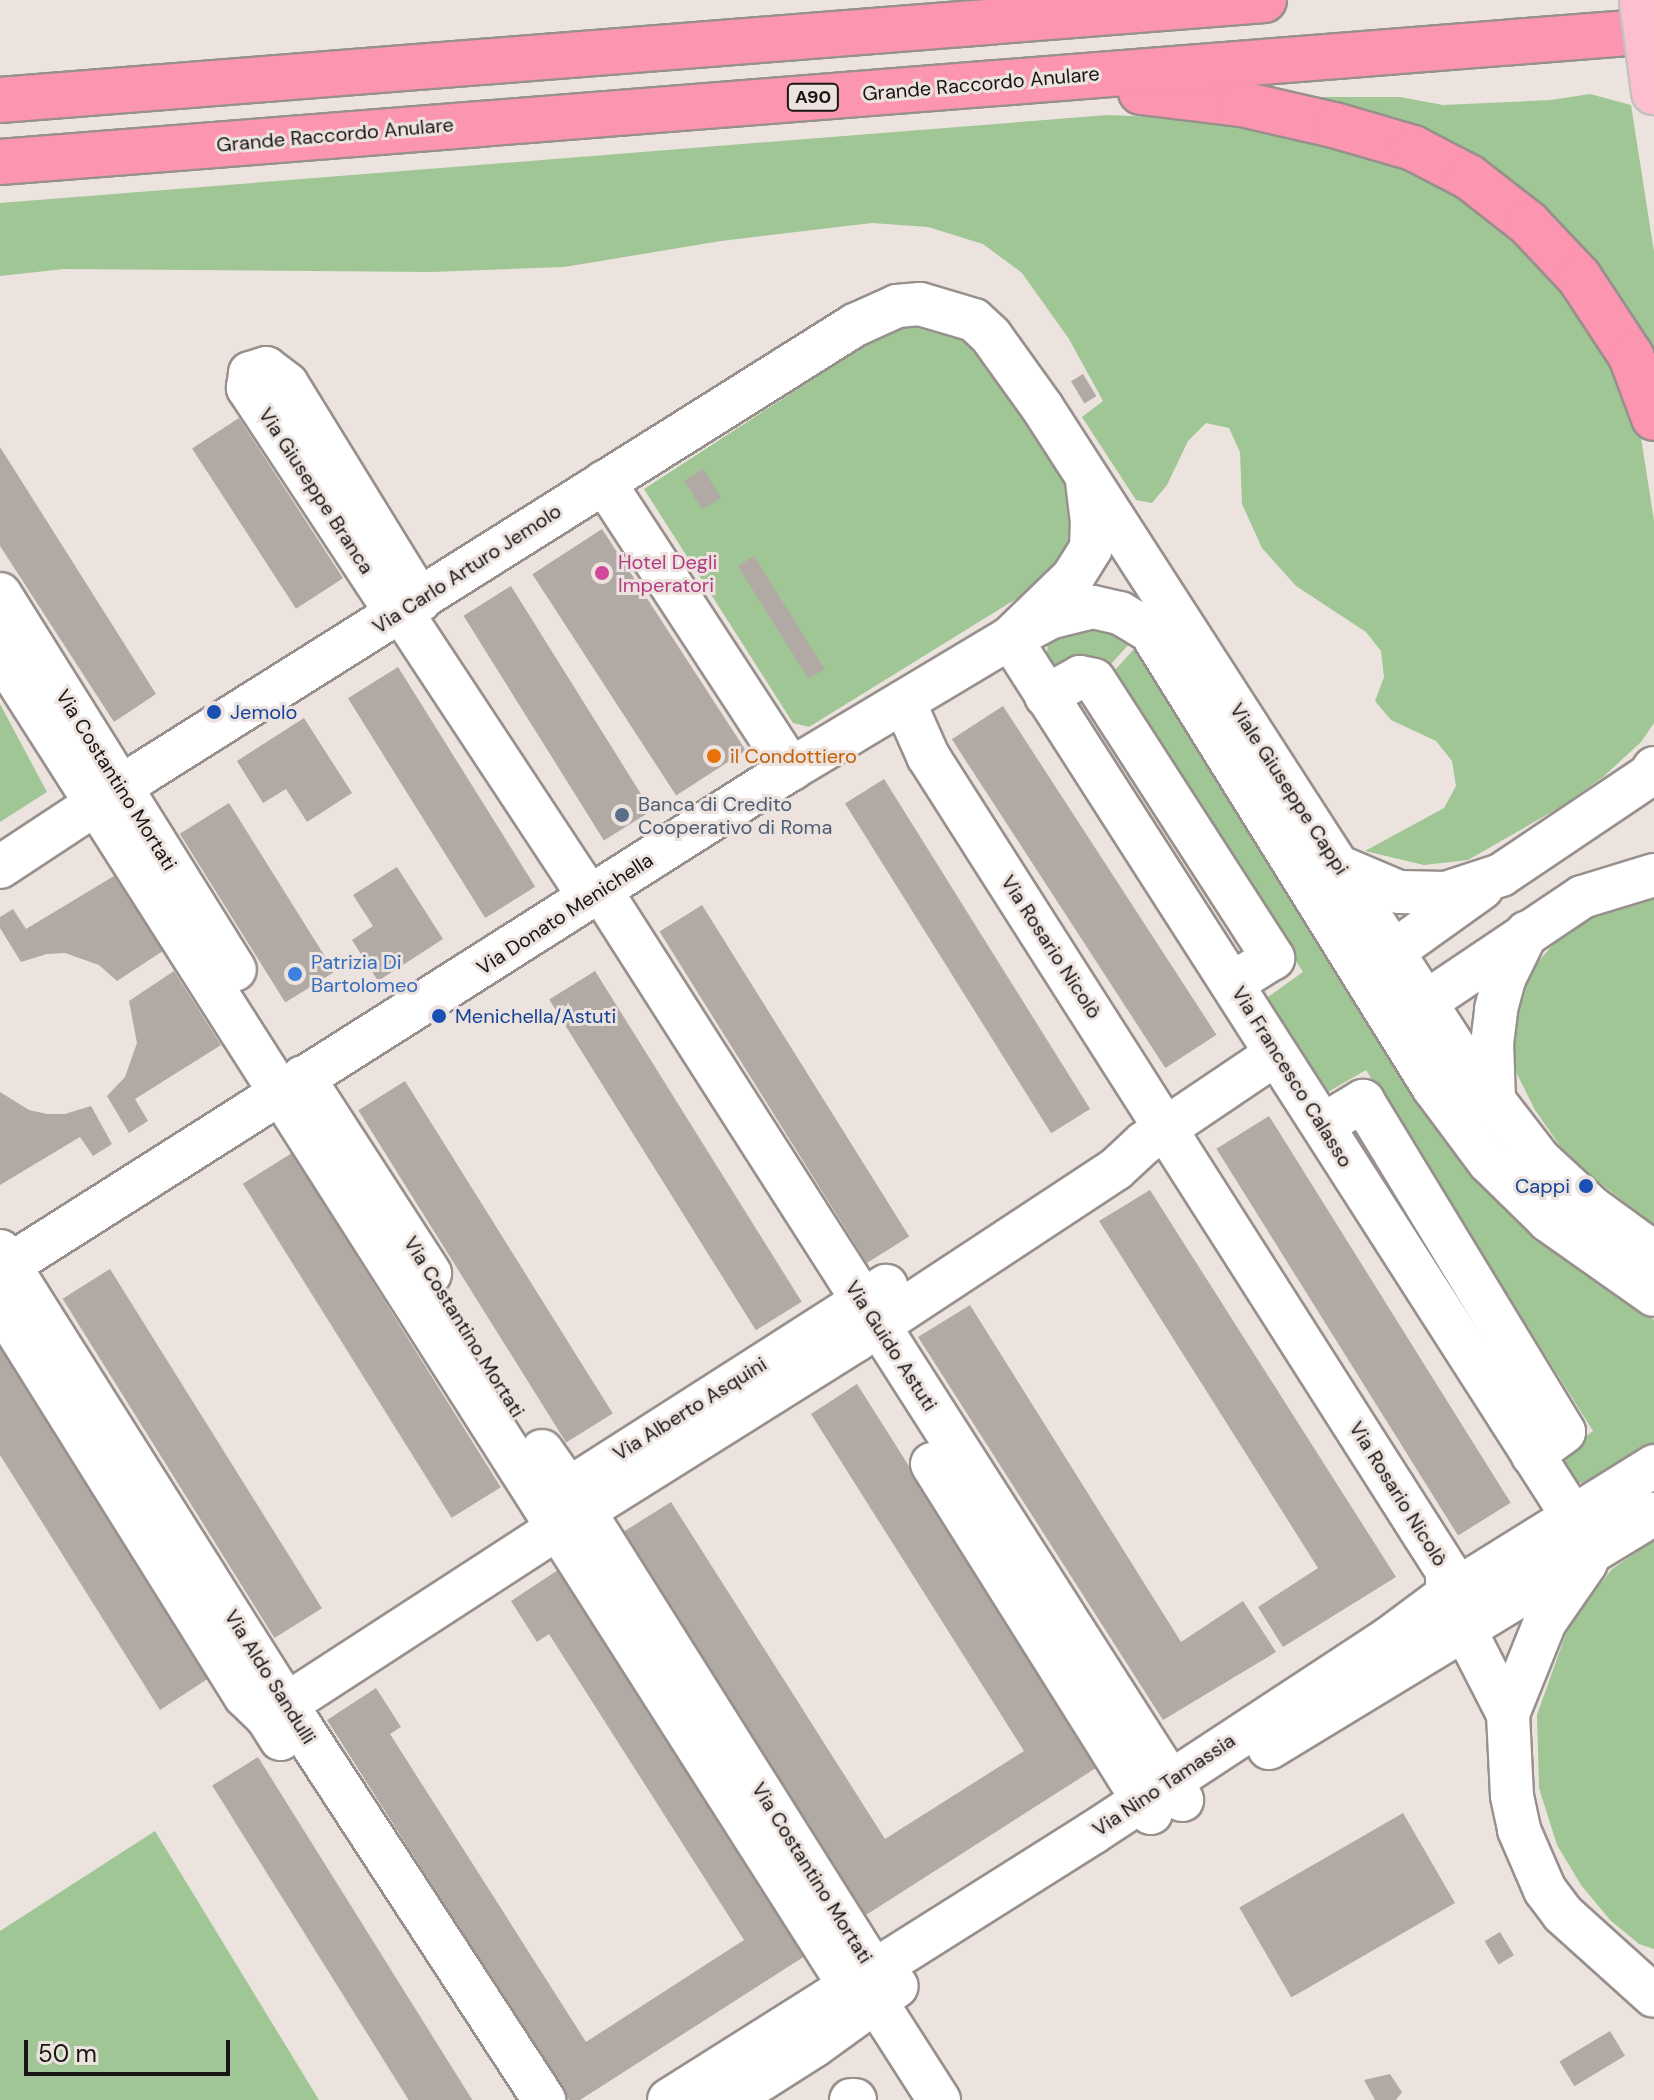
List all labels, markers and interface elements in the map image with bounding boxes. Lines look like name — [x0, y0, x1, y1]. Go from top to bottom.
street label: Grande Raccordo Anulare — [861, 62, 1101, 106]
road number: A90 — [785, 83, 841, 111]
street label: Grande Raccordo Anulare — [215, 113, 455, 157]
street label: Via Giuseppe Branca — [253, 404, 379, 578]
street label: Via Carlo Arturo Jemolo — [368, 499, 566, 639]
place label: Hotel Degli Imperatori — [618, 550, 717, 597]
marker: Hotel Degli Imperatori — [593, 564, 611, 582]
street label: Via Costantino Mortati — [50, 685, 182, 875]
street label: Viale Giuseppe Cappi — [1225, 699, 1353, 879]
place label: Jemolo — [230, 700, 297, 724]
marker: Jemolo — [205, 703, 223, 721]
place label: il Condottiero — [730, 744, 857, 768]
marker: il Condottiero — [705, 747, 723, 765]
place label: Banca di Credito Cooperativo di Roma — [638, 792, 832, 839]
marker: Banca di Credito Cooperativo di Roma — [613, 806, 631, 824]
street label: Via Donato Menichella — [472, 848, 658, 980]
street label: Via Rosario Nicolò — [996, 871, 1106, 1023]
place label: Patrizia Di Bartolomeo — [311, 950, 418, 997]
marker: Patrizia Di Bartolomeo — [286, 965, 304, 983]
street label: Via Francesco Calasso — [1226, 982, 1358, 1172]
place label: Menichella/Astuti — [455, 1004, 616, 1028]
marker: Menichella/Astuti — [430, 1007, 448, 1025]
place label: Cappi — [1515, 1174, 1570, 1198]
marker: Cappi — [1577, 1177, 1595, 1195]
street label: Via Costantino Mortati — [398, 1232, 530, 1422]
street label: Via Guido Astuti — [840, 1276, 942, 1416]
street label: Via Alberto Asquini — [609, 1352, 771, 1466]
street label: Via Rosario Nicolò — [1344, 1417, 1452, 1571]
street label: Via Aldo Sandulli — [219, 1606, 321, 1748]
street label: Via Nino Tamassia — [1088, 1728, 1240, 1842]
street label: Via Costantino Mortati — [746, 1778, 878, 1968]
scale bar — [28, 2024, 234, 2074]
text: 50 m — [38, 2038, 97, 2069]

